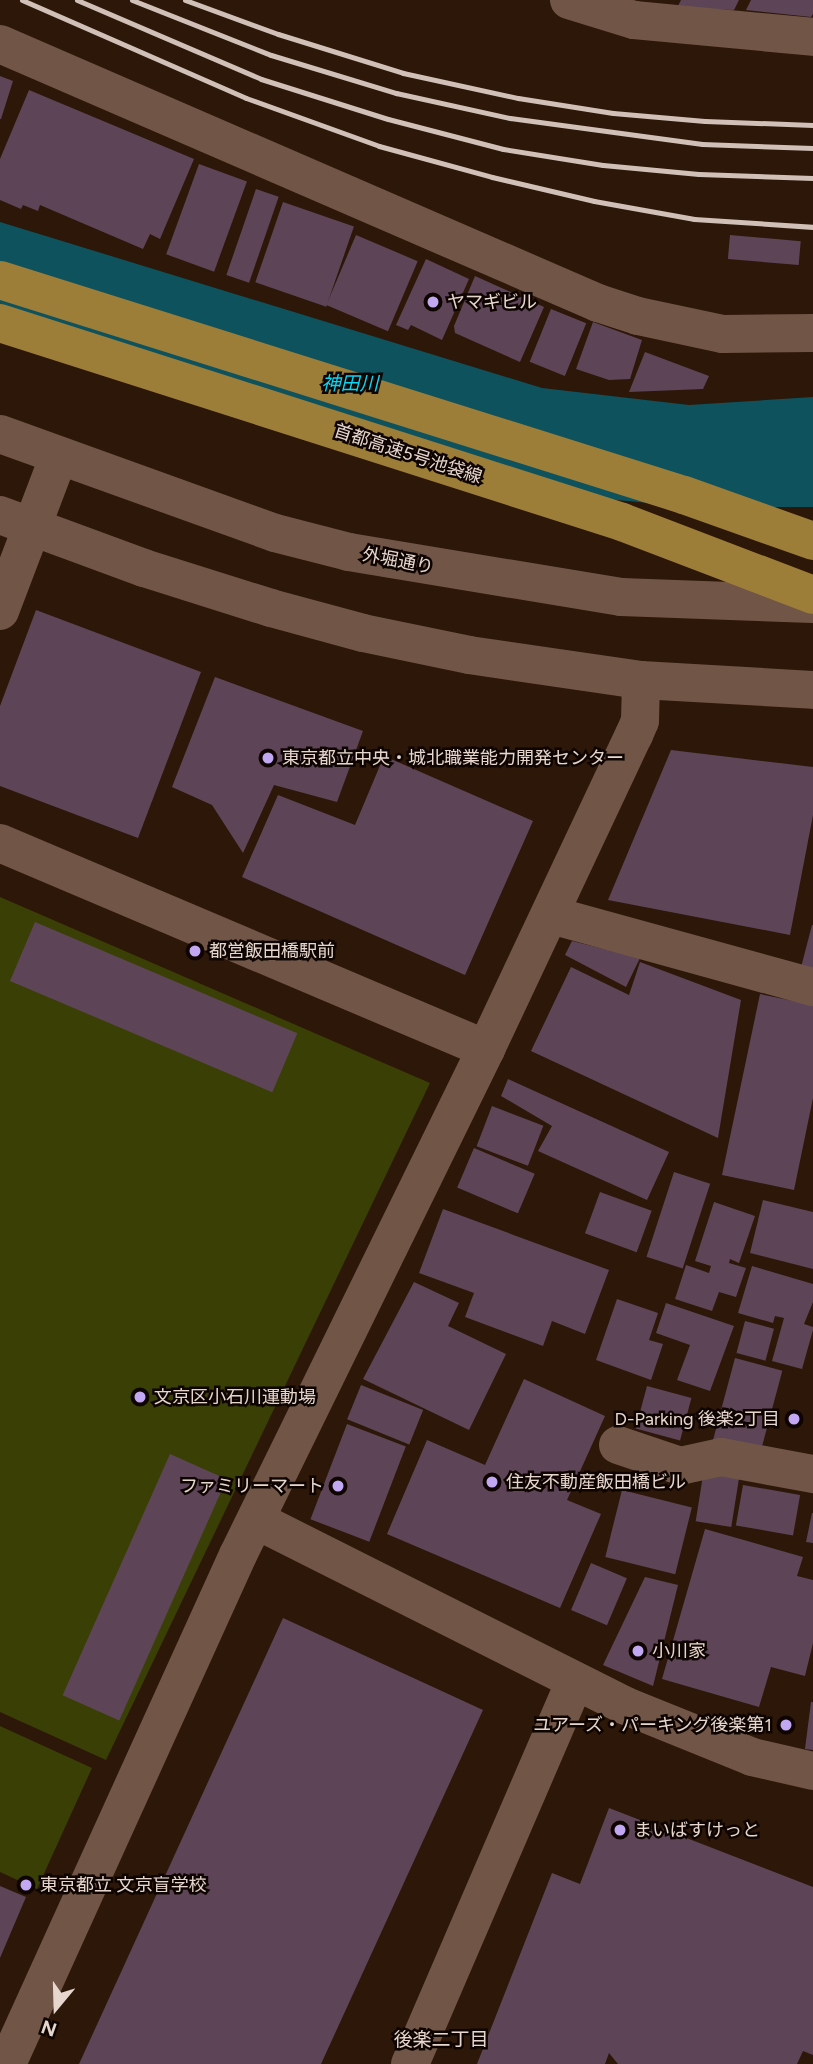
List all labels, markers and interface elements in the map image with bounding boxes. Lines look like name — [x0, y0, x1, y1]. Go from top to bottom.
place label: ヤマギビル — [447, 291, 537, 313]
marker: ヤマギビル — [425, 294, 441, 310]
water label: 神田川 — [322, 373, 378, 395]
street label: 首都高速5号池袋線 — [331, 420, 485, 488]
street label: 外堀通り — [361, 544, 435, 578]
place label: 東京都立中央・城北職業能力開発センター — [282, 747, 624, 769]
marker: 東京都立中央・城北職業能力開発センター — [260, 750, 276, 766]
place label: 都営飯田橋駅前 — [209, 940, 335, 962]
marker: 都営飯田橋駅前 — [187, 943, 203, 959]
place label: 文京区小石川運動場 — [154, 1386, 316, 1408]
marker: 文京区小石川運動場 — [132, 1389, 148, 1405]
place label: D-Parking 後楽2丁目 — [615, 1408, 780, 1430]
marker: D-Parking 後楽2丁目 — [786, 1411, 802, 1427]
place label: 住友不動産飯田橋ビル — [506, 1471, 686, 1493]
marker: 住友不動産飯田橋ビル — [484, 1474, 500, 1490]
place label: ファミリーマート — [180, 1475, 324, 1497]
marker: ファミリーマート — [330, 1478, 346, 1494]
place label: 小川家 — [652, 1640, 706, 1662]
marker: 小川家 — [630, 1643, 646, 1659]
place label: ユアーズ・パーキング後楽第1 — [532, 1714, 772, 1736]
marker: ユアーズ・パーキング後楽第1 — [778, 1717, 794, 1733]
place label: まいばすけっと — [634, 1819, 760, 1841]
marker: まいばすけっと — [612, 1822, 628, 1838]
place label: 東京都立 文京盲学校 — [40, 1874, 206, 1896]
marker: 東京都立 文京盲学校 — [18, 1877, 34, 1893]
north arrow — [21, 1973, 91, 2043]
text: N — [38, 2015, 60, 2042]
district label: 後楽二丁目 — [394, 2029, 488, 2051]

